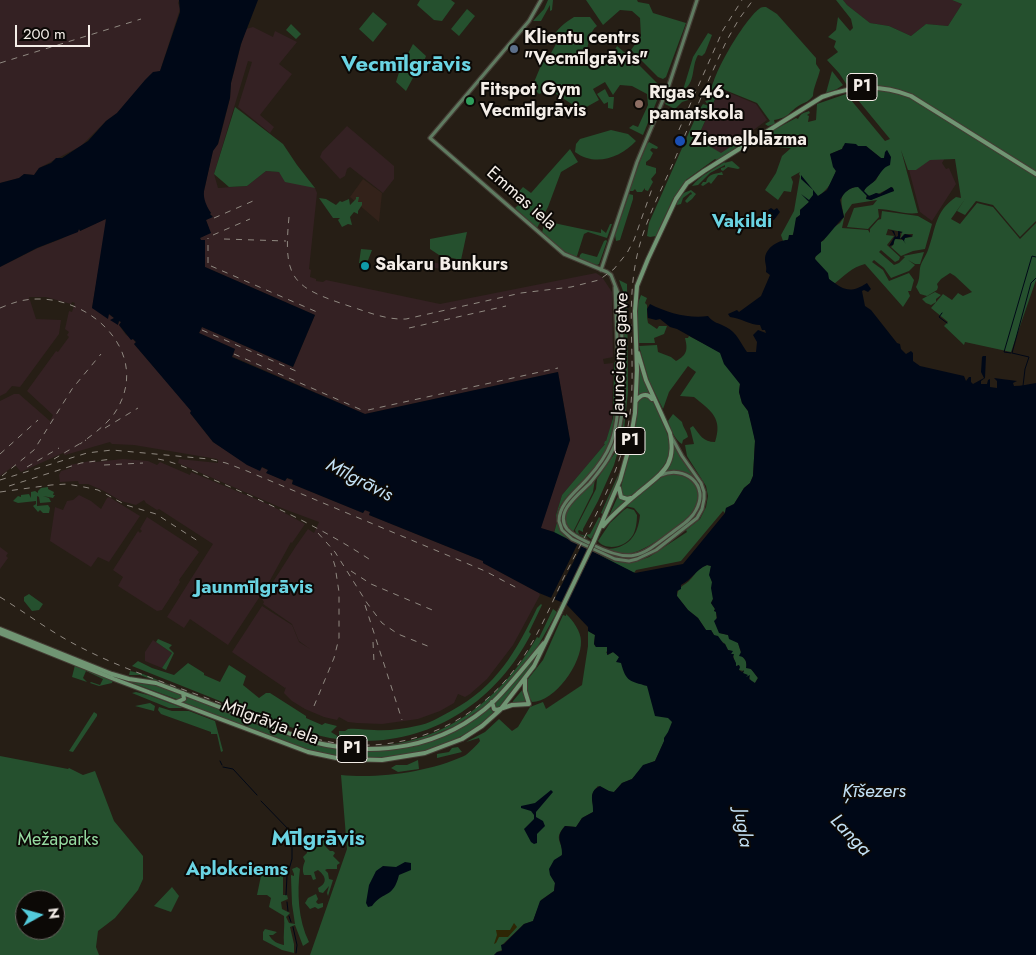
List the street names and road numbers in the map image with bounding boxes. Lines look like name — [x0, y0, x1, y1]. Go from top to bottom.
road number: P1 — [847, 74, 877, 100]
street label: Emmas iela — [481, 163, 561, 235]
street label: Jaunciema gatve — [608, 292, 634, 416]
road number: P1 — [615, 428, 645, 454]
street label: Mīlgrāvja iela — [219, 695, 321, 751]
road number: P1 — [337, 736, 367, 762]

